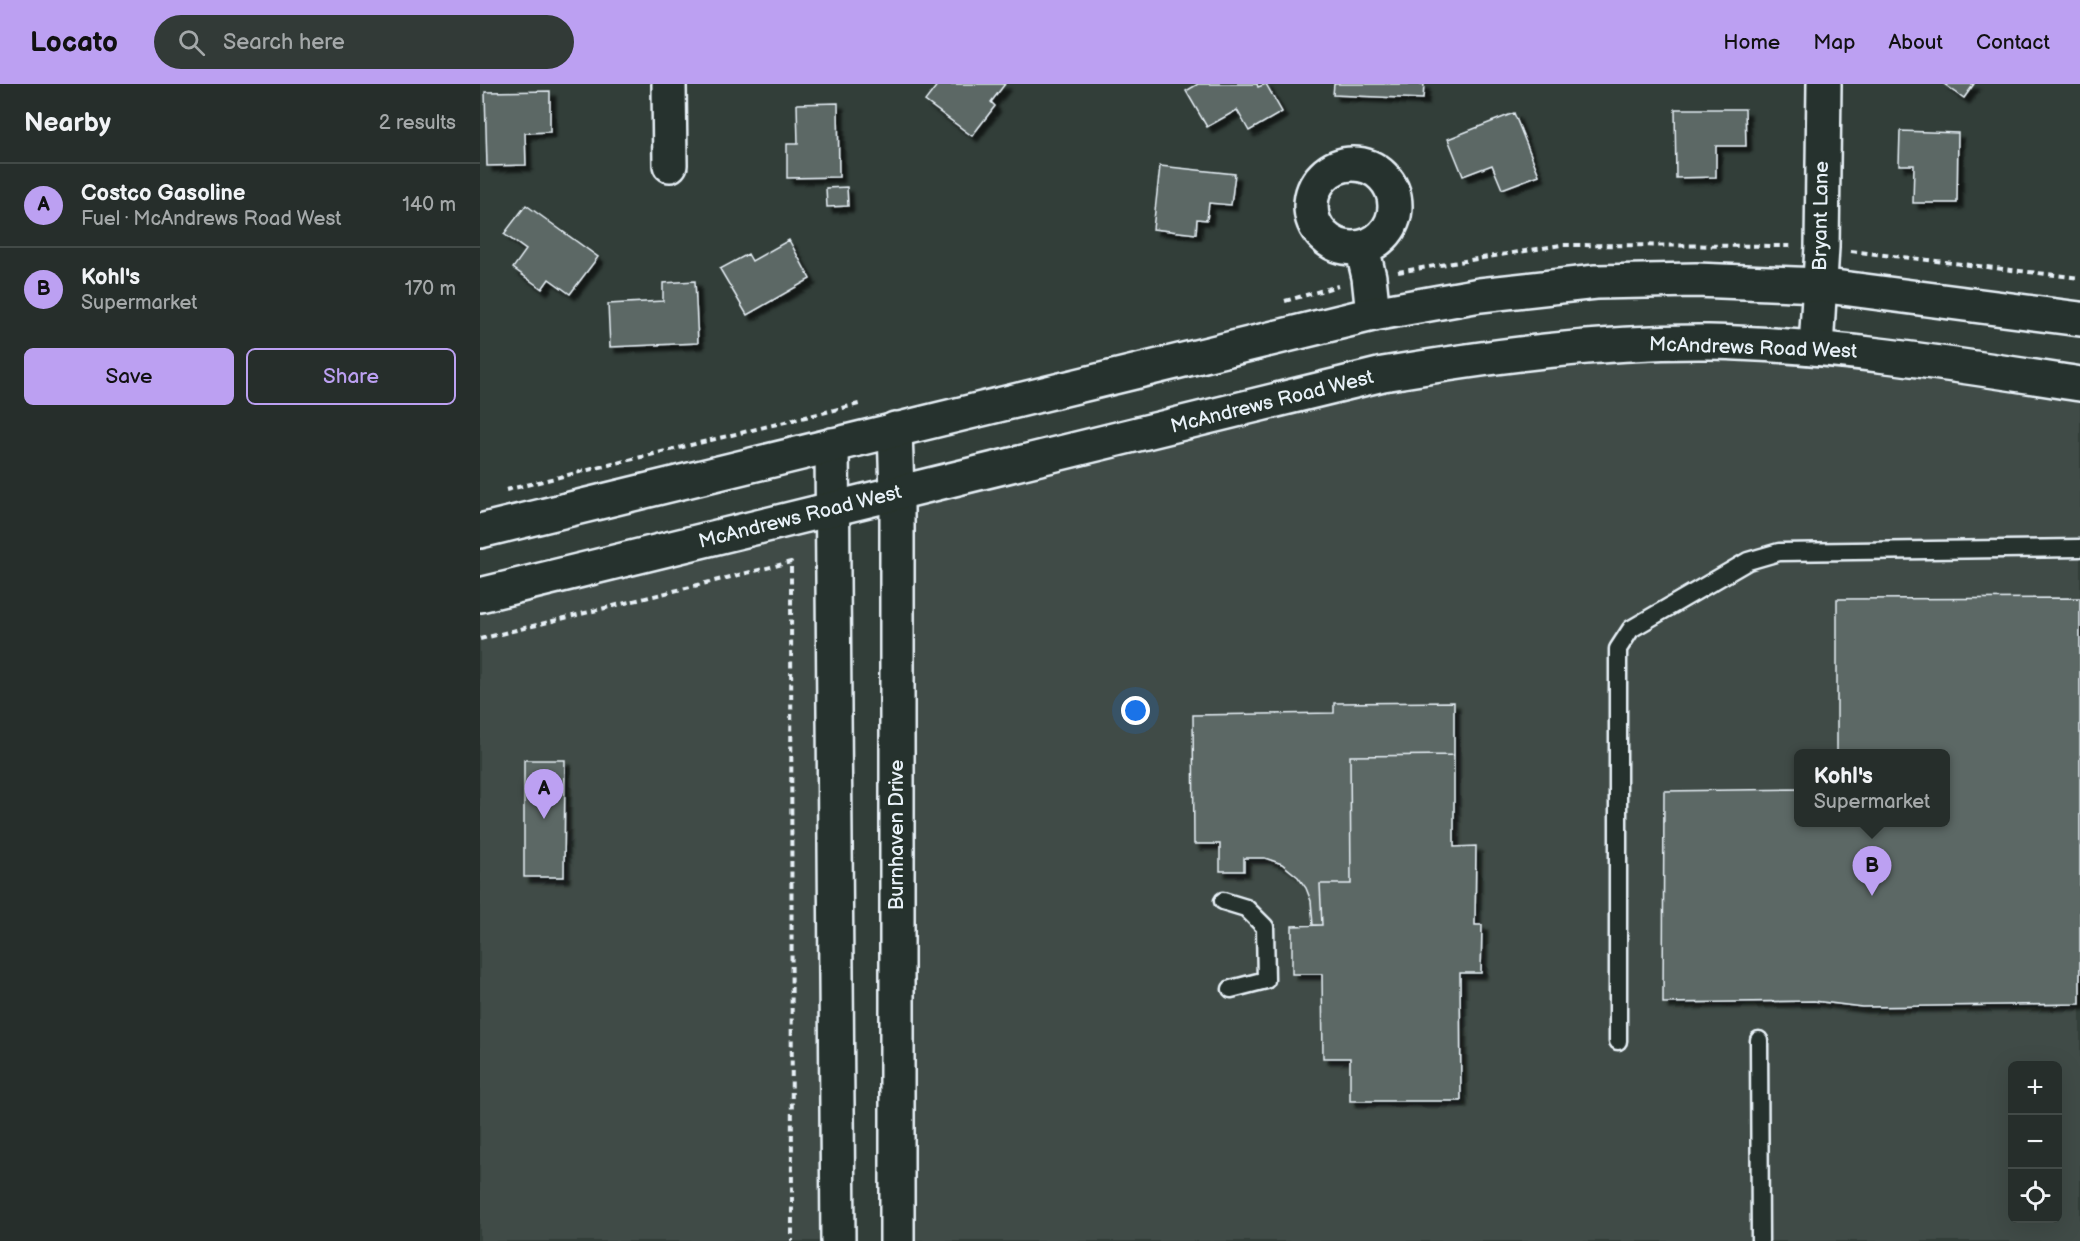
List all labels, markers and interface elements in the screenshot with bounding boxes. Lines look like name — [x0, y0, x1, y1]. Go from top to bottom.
search box — [154, 15, 574, 69]
text: Locato — [30, 26, 118, 59]
icon: search — [175, 26, 208, 59]
text: Search here — [223, 29, 345, 56]
text: Home — [1723, 30, 1780, 55]
text: Map — [1813, 30, 1855, 55]
text: About — [1888, 30, 1943, 55]
text: Contact — [1976, 30, 2050, 55]
text: Nearby — [24, 108, 111, 139]
text: 2 results — [379, 111, 456, 135]
street label: Bryant Lane — [1808, 161, 1834, 271]
text: Costco Gasoline — [81, 180, 246, 207]
text: A — [37, 193, 50, 217]
text: 140 m — [402, 193, 456, 217]
text: Fuel · McAndrews Road West — [81, 207, 341, 231]
text: Kohl's — [81, 264, 140, 291]
text: B — [36, 277, 51, 301]
text: 170 m — [405, 277, 456, 301]
text: Supermarket — [81, 291, 197, 315]
street label: McAndrews Road West — [1649, 332, 1857, 364]
button: Save — [24, 348, 234, 405]
button: Share — [246, 348, 456, 405]
street label: McAndrews Road West — [1168, 365, 1376, 439]
street label: McAndrews Road West — [696, 480, 904, 554]
your location — [1121, 696, 1150, 725]
popup — [1794, 749, 1950, 827]
street label: Burnhaven Drive — [885, 760, 909, 910]
text: Kohl's — [1814, 763, 1873, 790]
pin: A — [524, 770, 564, 819]
text: Supermarket — [1814, 790, 1930, 814]
pin: B — [1852, 846, 1892, 896]
map controls — [2008, 1061, 2062, 1223]
button: + — [2008, 1061, 2062, 1115]
button: − — [2008, 1115, 2062, 1169]
button: locate — [2008, 1169, 2062, 1223]

